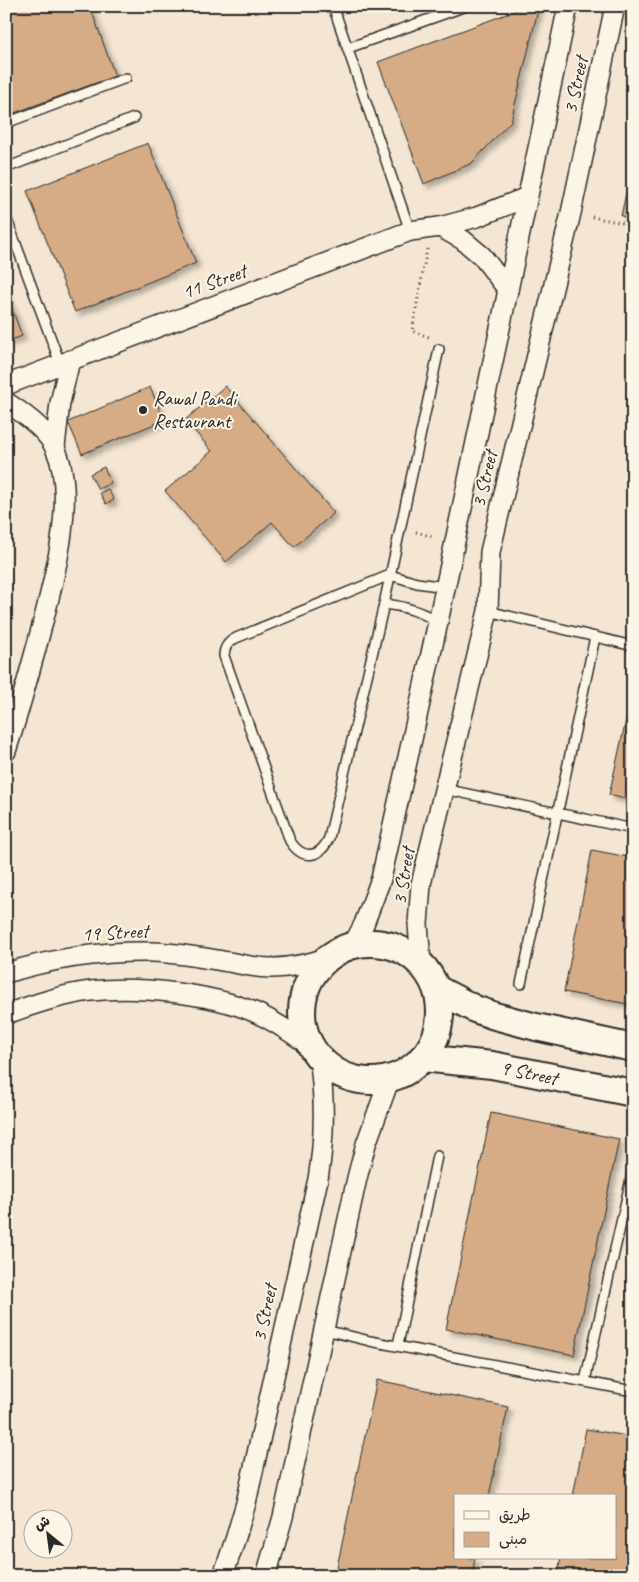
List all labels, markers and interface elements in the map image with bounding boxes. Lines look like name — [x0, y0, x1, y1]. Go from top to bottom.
street label: 3 Street — [557, 51, 594, 116]
street label: 11 Street — [179, 257, 253, 305]
place label: Rawal Pandi Restaurant — [153, 386, 238, 434]
marker: Rawal Pandi Restaurant — [137, 404, 149, 416]
street label: 3 Street — [466, 445, 504, 510]
street label: 3 Street — [387, 842, 421, 906]
street label: 19 Street — [81, 918, 152, 947]
street label: 9 Street — [498, 1055, 563, 1091]
street label: 3 Street — [246, 1279, 283, 1344]
legend — [454, 1494, 616, 1560]
text: طريق — [499, 1506, 531, 1525]
north arrow — [22, 1510, 72, 1560]
text: ش — [31, 1512, 53, 1534]
text: مبنى — [499, 1530, 527, 1549]

